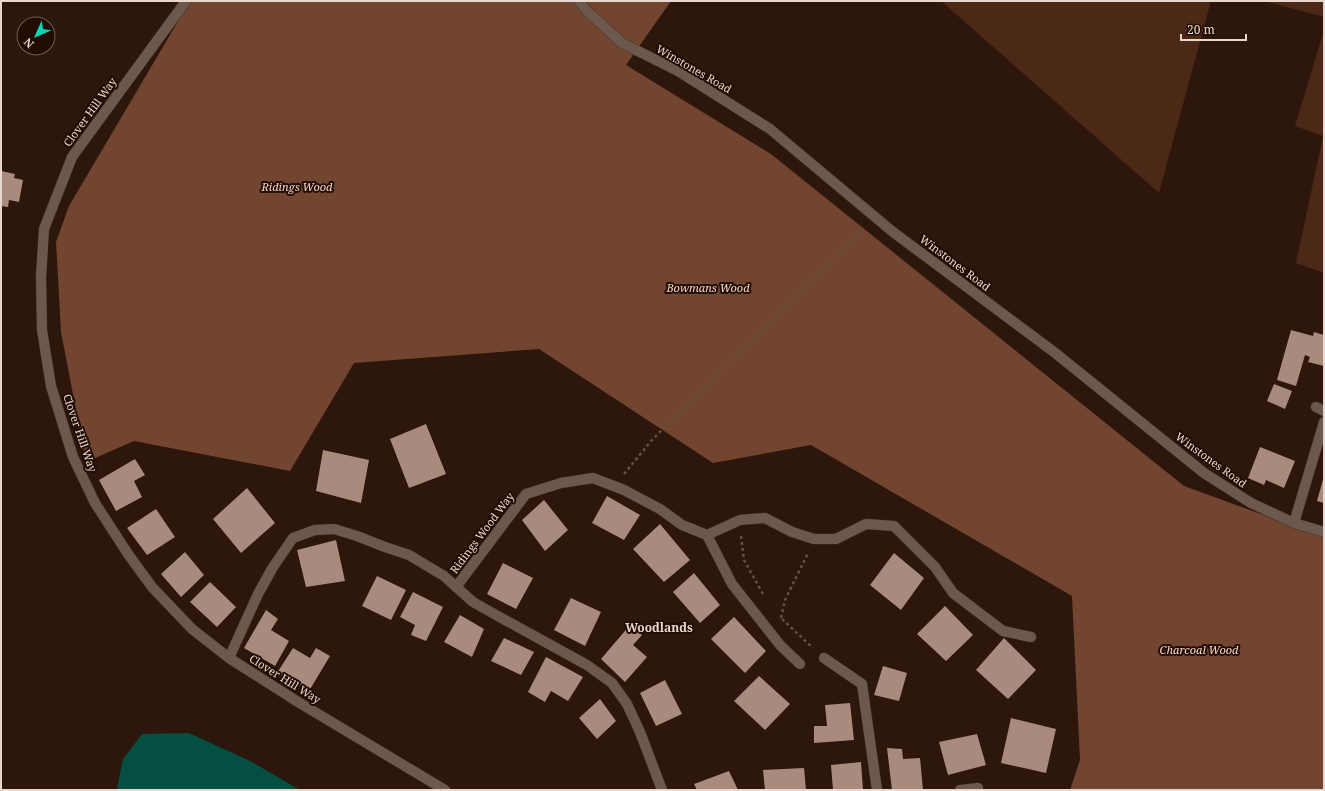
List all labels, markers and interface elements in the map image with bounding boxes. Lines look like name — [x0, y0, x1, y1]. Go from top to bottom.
north arrow — [16, 16, 56, 56]
scale bar — [1181, 16, 1246, 42]
text: 20 m — [1187, 21, 1215, 38]
text: N — [20, 35, 37, 52]
street label: Winstones Road — [654, 41, 735, 96]
street label: Clover Hill Way — [60, 74, 120, 149]
park label: Ridings Wood — [261, 179, 333, 194]
street label: Winstones Road — [917, 231, 994, 294]
park label: Bowmans Wood — [665, 280, 750, 295]
street label: Clover Hill Way — [60, 392, 101, 475]
street label: Winstones Road — [1173, 429, 1250, 491]
street label: Ridings Wood Way — [446, 488, 518, 576]
district label: Woodlands — [625, 619, 693, 636]
park label: Charcoal Wood — [1160, 642, 1239, 657]
street label: Clover Hill Way — [247, 651, 325, 707]

